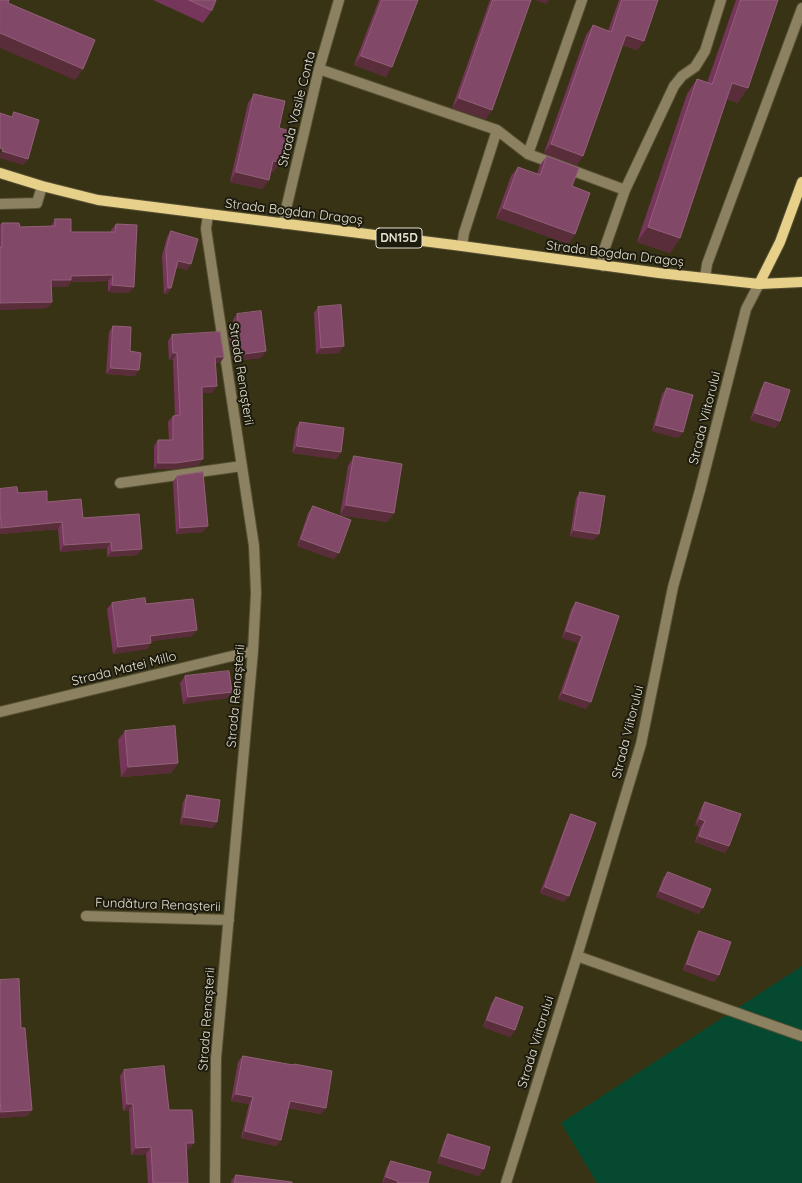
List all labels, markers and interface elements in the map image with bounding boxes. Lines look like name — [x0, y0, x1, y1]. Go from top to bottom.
street label: Strada Vasile Conta — [275, 49, 319, 169]
street label: Strada Bogdan Dragoș — [224, 196, 364, 228]
road number: DN15D — [376, 228, 422, 248]
street label: Strada Bogdan Dragoș — [545, 238, 685, 270]
street label: Strada Renașterii — [225, 322, 257, 426]
street label: Strada Viitorului — [686, 370, 724, 466]
street label: Strada Renașterii — [224, 644, 248, 748]
street label: Strada Matei Millo — [70, 648, 178, 690]
street label: Strada Viitorului — [609, 684, 647, 780]
street label: Fundătura Renașterii — [95, 895, 221, 915]
street label: Strada Renașterii — [196, 967, 218, 1071]
street label: Strada Viitorului — [515, 994, 557, 1090]

